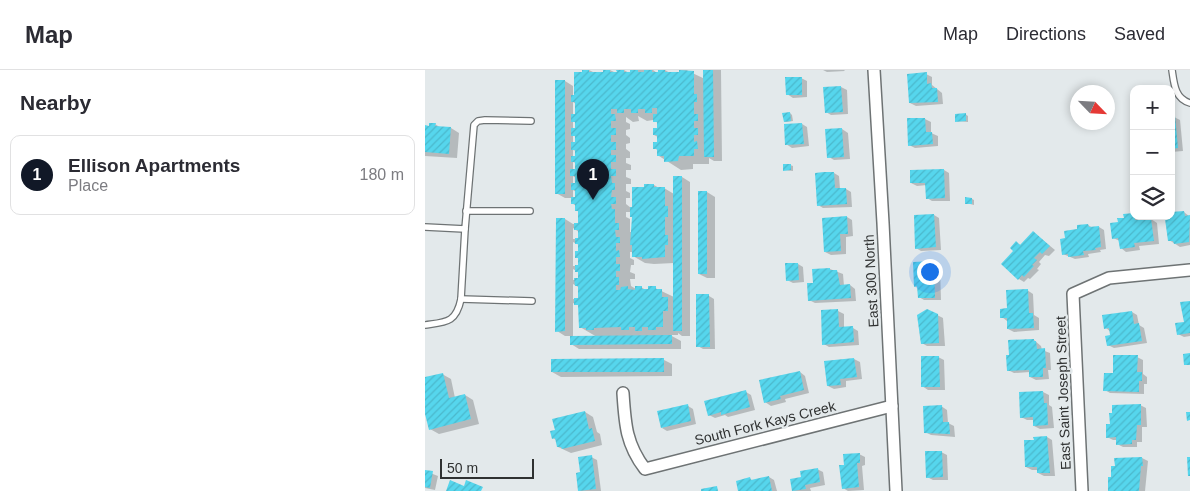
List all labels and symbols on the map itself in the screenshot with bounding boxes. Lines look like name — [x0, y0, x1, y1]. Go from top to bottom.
north arrow — [1070, 85, 1115, 130]
pin: 1 — [577, 159, 609, 200]
street label: East 300 North — [861, 234, 881, 328]
your location — [917, 259, 943, 285]
street label: East Saint Joseph Street — [1052, 316, 1074, 470]
street label: South Fork Kays Creek — [693, 397, 838, 448]
scale bar — [440, 456, 534, 479]

